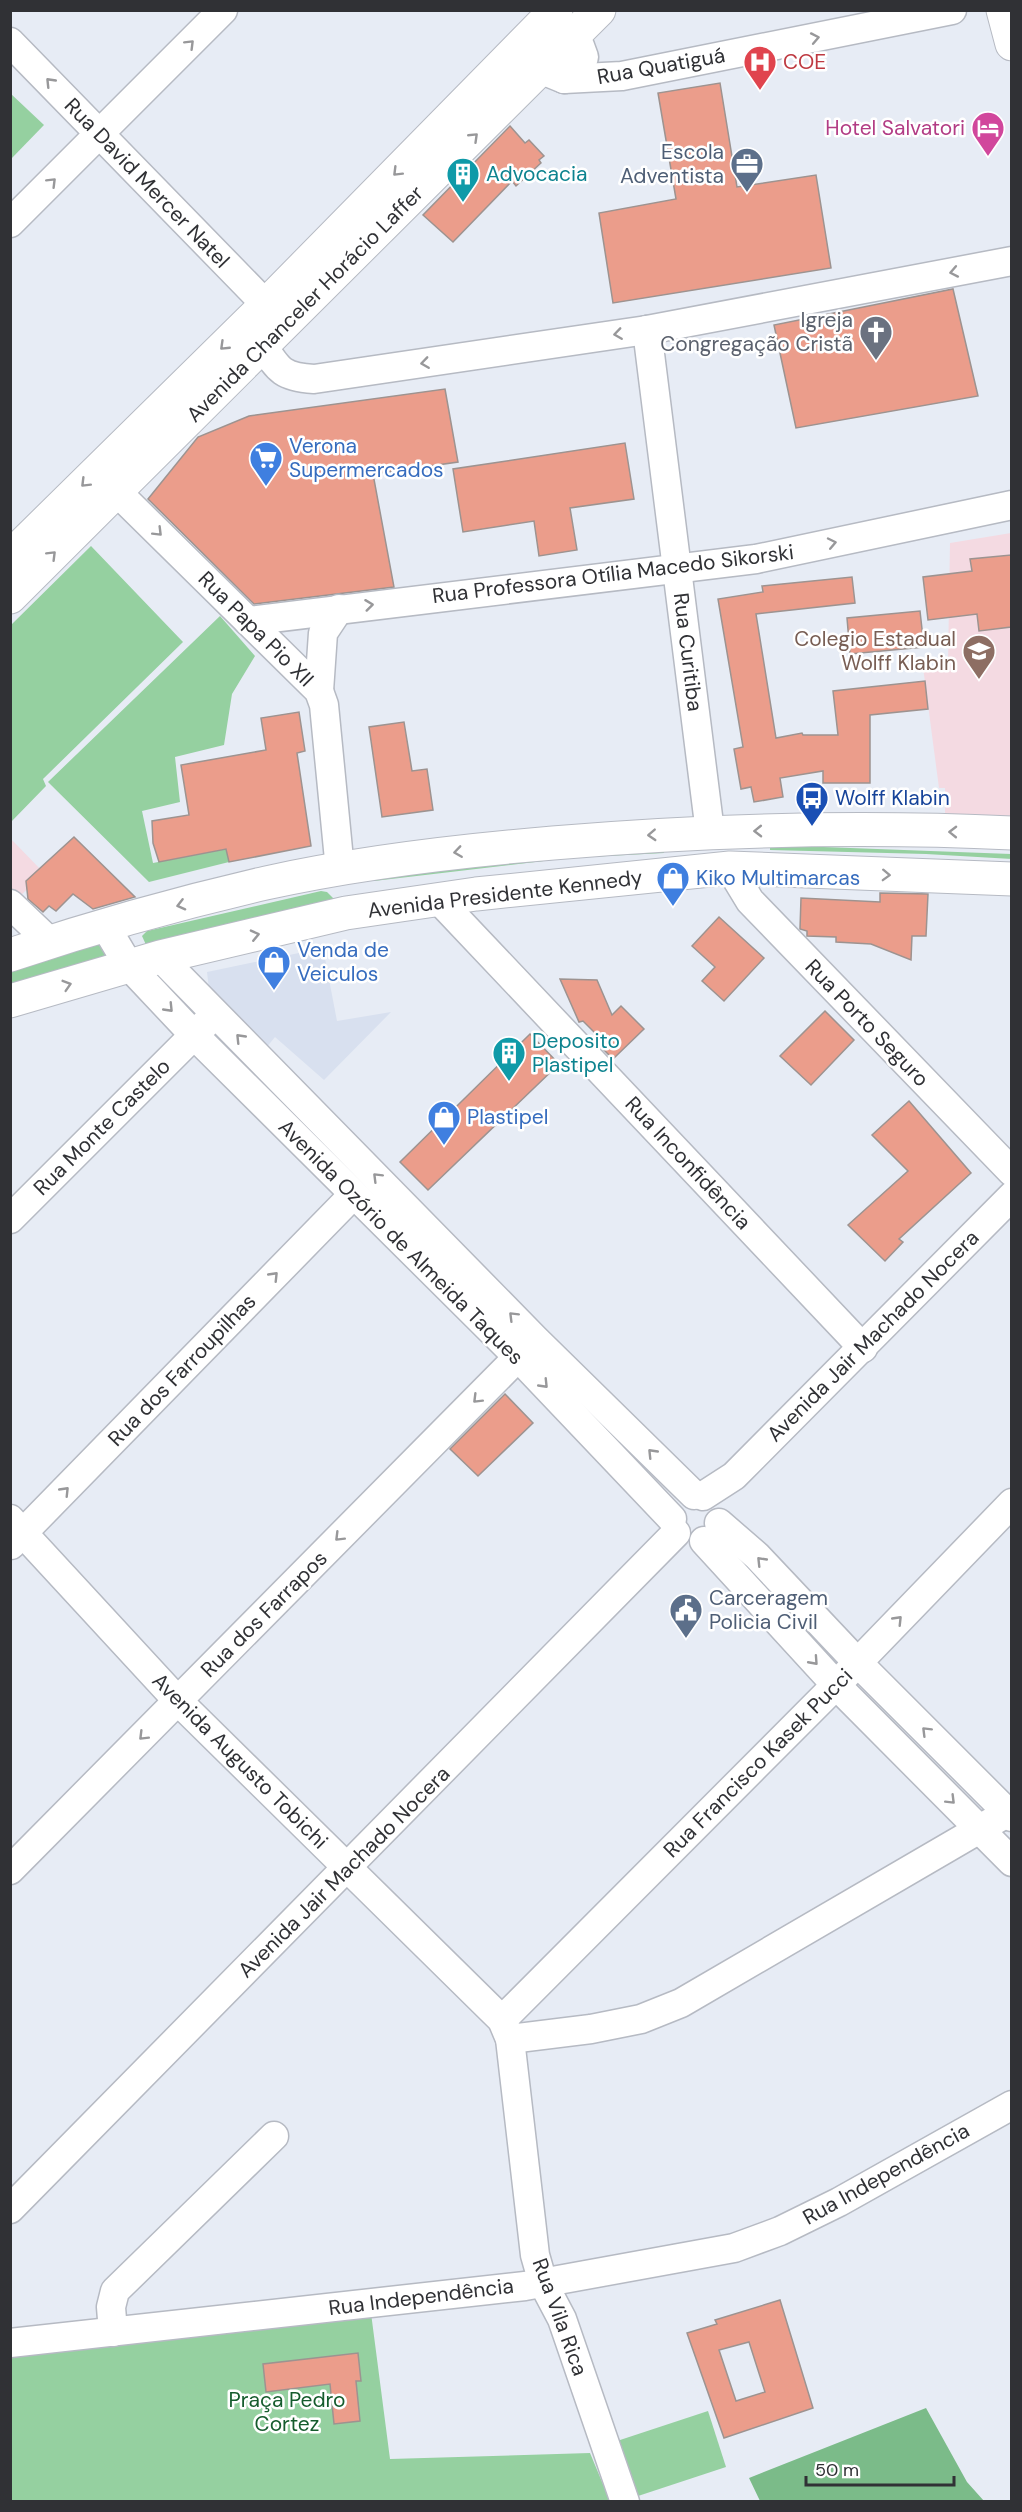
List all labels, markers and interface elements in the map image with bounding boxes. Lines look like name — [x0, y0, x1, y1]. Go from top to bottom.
one-way arrow — [810, 32, 820, 45]
one-way arrow — [183, 40, 194, 50]
street label: Rua Quatiguá — [595, 41, 727, 91]
hospital icon: COE — [742, 44, 778, 91]
place label: COE — [783, 48, 826, 76]
one-way arrow — [46, 79, 57, 90]
street label: Rua David Mercer Natel — [58, 92, 236, 274]
hotel icon: Hotel Salvatori — [970, 110, 1006, 157]
place label: Hotel Salvatori — [825, 114, 965, 142]
one-way arrow — [467, 133, 477, 144]
place label: Escola Adventista — [620, 138, 724, 190]
office icon: Escola Adventista — [729, 146, 765, 193]
building icon: Advocacia — [445, 156, 481, 203]
place label: Advocacia — [486, 160, 587, 188]
one-way arrow — [394, 165, 405, 176]
one-way arrow — [45, 178, 56, 188]
street label: Avenida Chanceler Horácio Laffer — [180, 179, 430, 429]
one-way arrow — [949, 265, 959, 278]
place label: Igreja Congregação Cristã — [660, 306, 853, 358]
church icon: Igreja Congregação Cristã — [858, 314, 894, 361]
one-way arrow — [613, 327, 623, 340]
one-way arrow — [220, 339, 231, 350]
one-way arrow — [420, 356, 429, 368]
place label: Verona Supermercados — [289, 432, 444, 484]
supermarket icon: Verona Supermercados — [248, 440, 284, 487]
one-way arrow — [82, 476, 93, 487]
one-way arrow — [151, 526, 162, 536]
one-way arrow — [827, 537, 837, 550]
street label: Rua Professora Otília Macedo Sikorski — [431, 538, 795, 610]
one-way arrow — [45, 552, 56, 562]
street label: Rua Papa Pio XII — [192, 565, 320, 693]
street label: Rua Curitiba — [667, 591, 709, 713]
one-way arrow — [364, 600, 373, 612]
place label: Colegio Estadual Wolff Klabin — [794, 625, 956, 677]
school or university icon: Colegio Estadual Wolff Klabin — [961, 633, 997, 680]
bus stop icon: Wolff Klabin — [794, 780, 830, 827]
place label: Wolff Klabin — [835, 784, 950, 812]
one-way arrow — [754, 825, 763, 837]
one-way arrow — [949, 825, 958, 838]
one-way arrow — [647, 828, 656, 841]
one-way arrow — [453, 845, 462, 857]
shop icon: Kiko Multimarcas — [655, 860, 691, 907]
street label: Avenida Presidente Kennedy — [366, 863, 644, 925]
place label: Kiko Multimarcas — [696, 864, 860, 892]
one-way arrow — [881, 869, 890, 882]
one-way arrow — [176, 897, 186, 910]
one-way arrow — [250, 929, 260, 942]
place label: Venda de Veiculos — [297, 936, 389, 988]
shop icon: Venda de Veiculos — [256, 944, 292, 991]
street label: Rua Porto Seguro — [799, 953, 935, 1093]
one-way arrow — [61, 979, 71, 992]
one-way arrow — [162, 1002, 173, 1012]
place label: Deposito Plastipel — [532, 1027, 620, 1079]
one-way arrow — [236, 1035, 247, 1045]
building icon: Deposito Plastipel — [491, 1035, 527, 1082]
street label: Rua Monte Castelo — [28, 1053, 176, 1201]
street label: Rua Inconfidência — [619, 1090, 757, 1236]
shop icon: Plastipel — [426, 1099, 462, 1146]
place label: Plastipel — [467, 1103, 548, 1131]
street label: Avenida Ozório de Almeida Taques — [272, 1113, 530, 1371]
one-way arrow — [373, 1174, 384, 1185]
street label: Avenida Jair Machado Nocera — [761, 1224, 985, 1448]
one-way arrow — [266, 1272, 277, 1283]
street label: Rua dos Farroupilhas — [102, 1288, 262, 1452]
one-way arrow — [510, 1313, 521, 1324]
one-way arrow — [537, 1378, 548, 1388]
one-way arrow — [473, 1391, 484, 1402]
one-way arrow — [648, 1450, 659, 1460]
one-way arrow — [57, 1487, 68, 1498]
one-way arrow — [336, 1530, 347, 1541]
street label: Rua dos Farrapos — [195, 1545, 333, 1683]
one-way arrow — [757, 1558, 768, 1569]
place label: Carceragem Policia Civil — [709, 1584, 828, 1636]
public building icon: Carceragem Policia Civil — [668, 1592, 704, 1639]
one-way arrow — [890, 1617, 901, 1628]
one-way arrow — [807, 1655, 818, 1665]
street label: Rua Francisco Kasek Pucci — [657, 1662, 859, 1864]
street label: Avenida Augusto Tobichi — [146, 1667, 334, 1855]
one-way arrow — [140, 1728, 151, 1739]
one-way arrow — [922, 1728, 933, 1739]
street label: Avenida Jair Machado Nocera — [232, 1760, 456, 1984]
one-way arrow — [944, 1794, 955, 1804]
street label: Rua Independência — [798, 2117, 974, 2231]
street label: Rua Vila Rica — [526, 2254, 594, 2380]
street label: Rua Independência — [327, 2272, 515, 2322]
park label: Praça Pedro Cortez — [229, 2386, 345, 2438]
scale bar — [806, 2449, 954, 2487]
text: 50 m — [815, 2458, 859, 2482]

